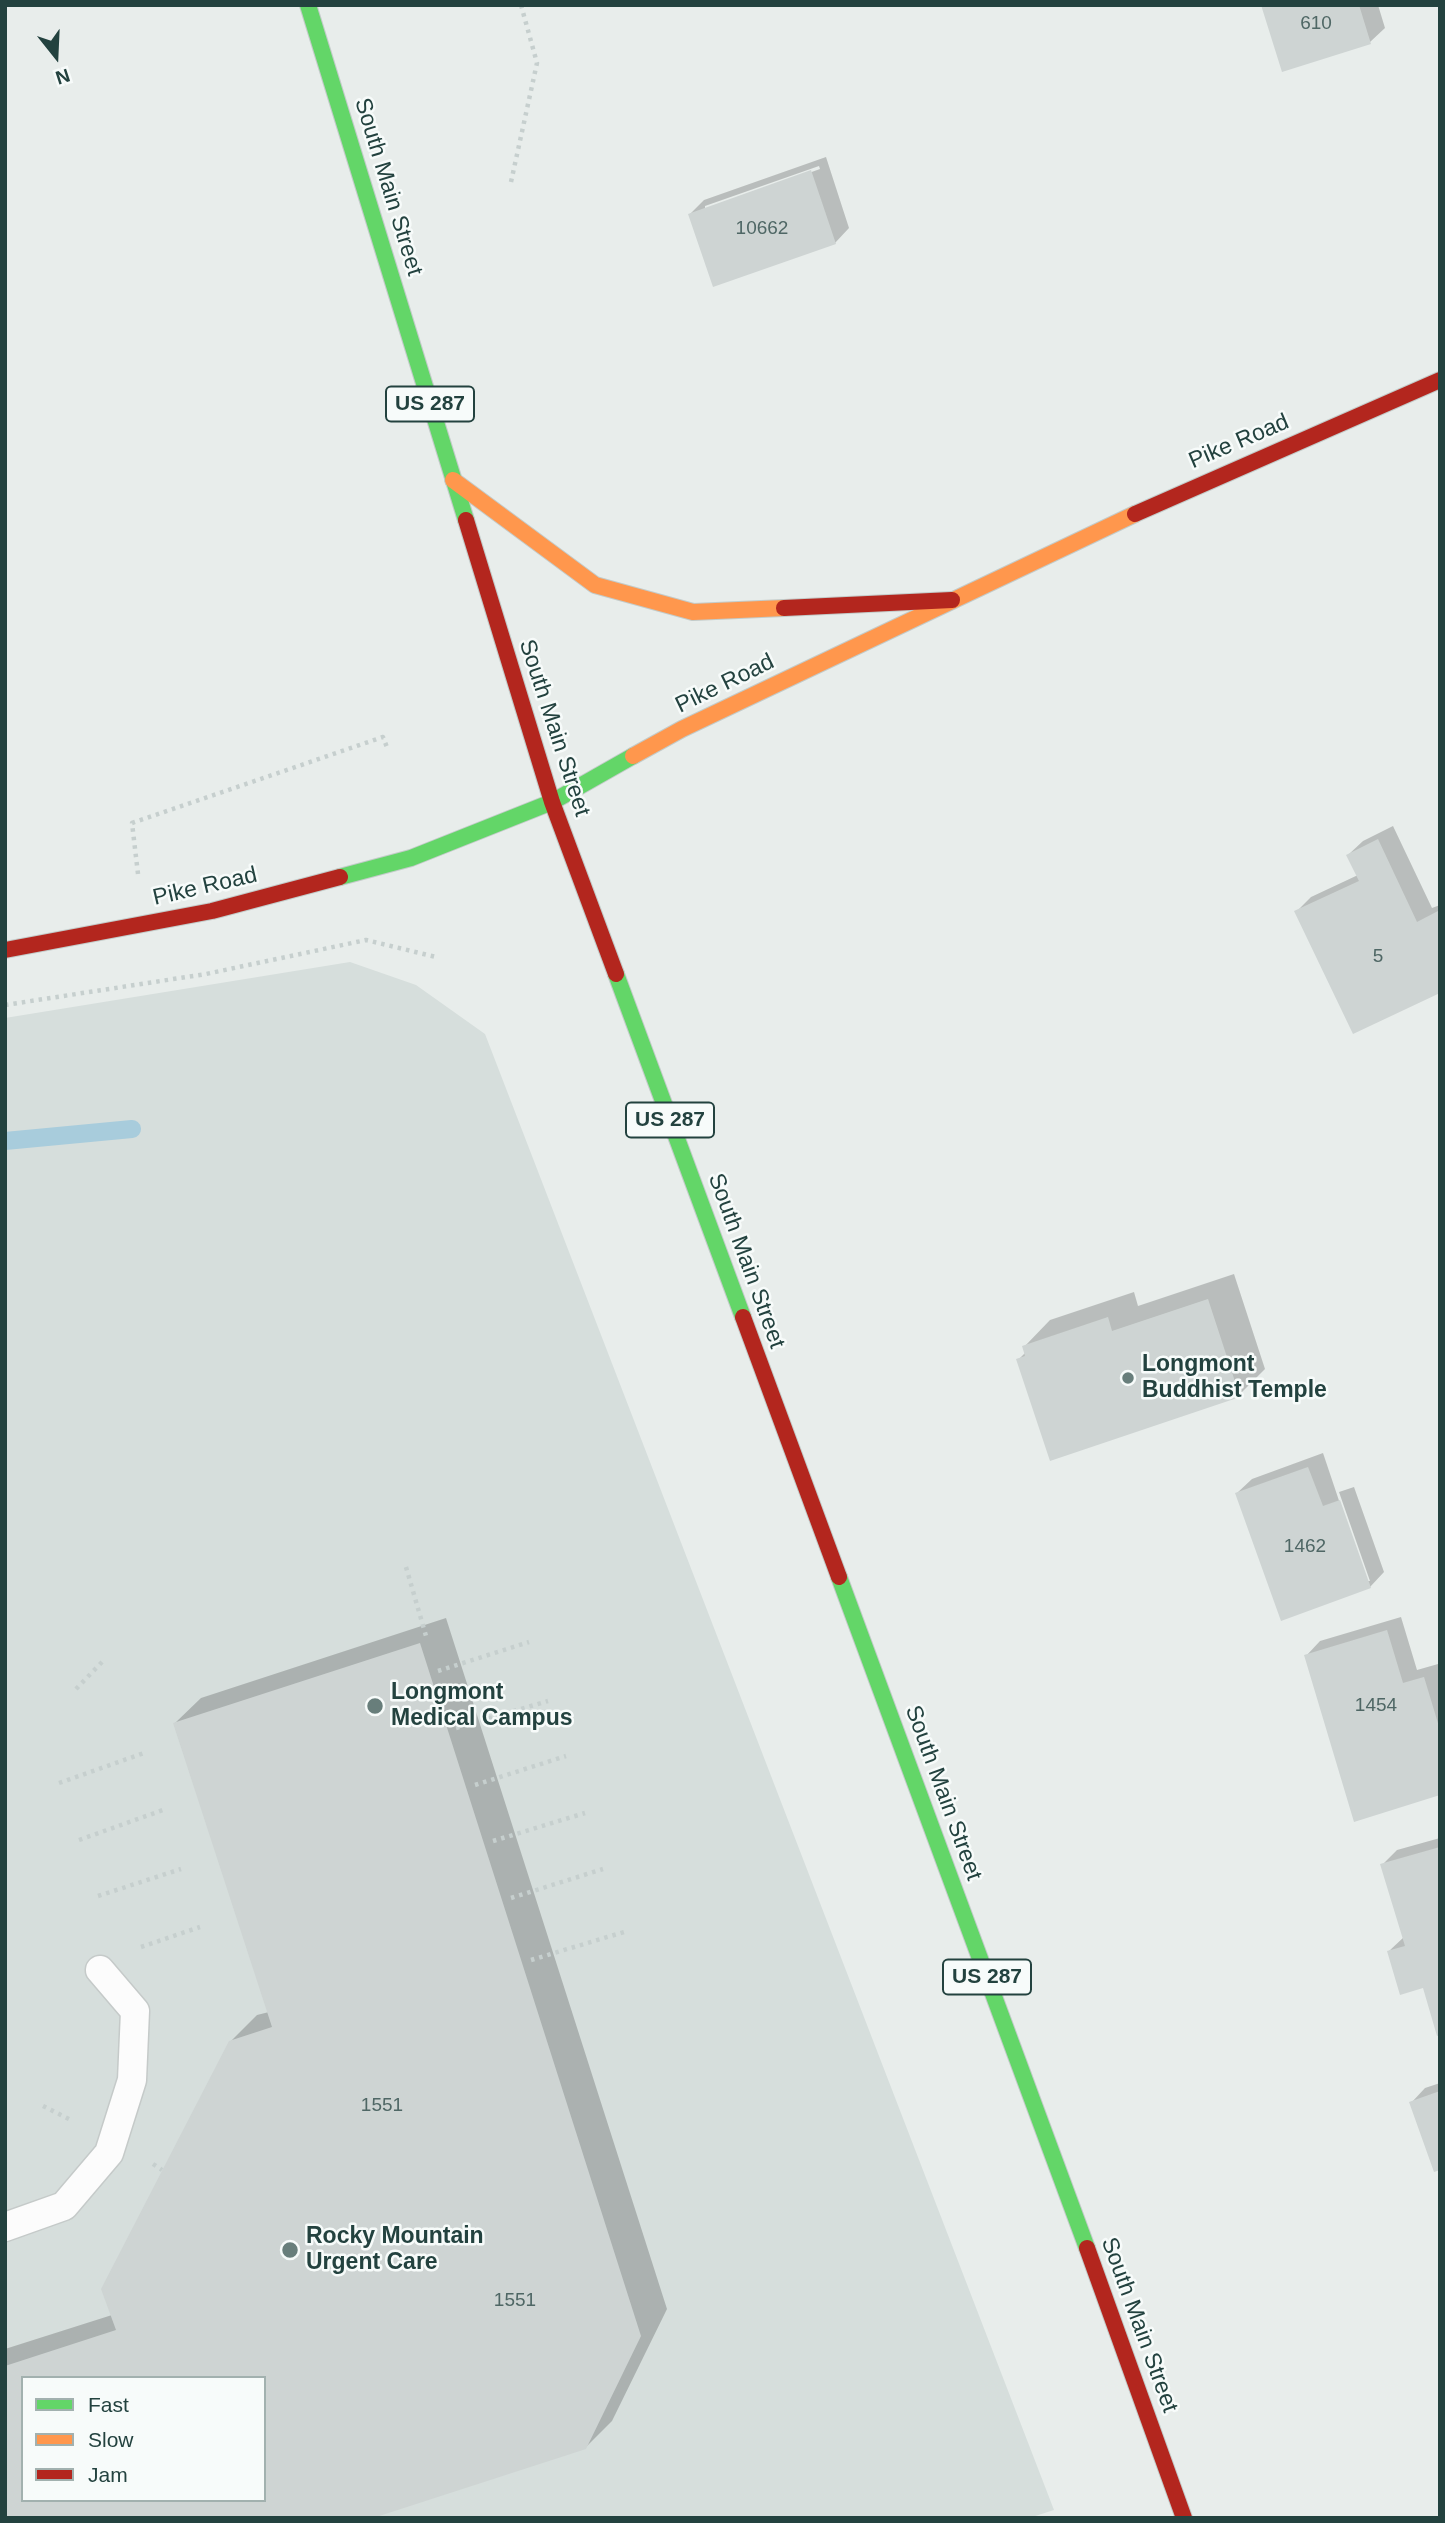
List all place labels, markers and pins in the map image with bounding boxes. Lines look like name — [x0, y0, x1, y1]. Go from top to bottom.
place label: Longmont Buddhist Temple — [1142, 1351, 1327, 1405]
marker: Longmont Buddhist Temple — [1120, 1370, 1136, 1386]
place label: Longmont Medical Campus — [391, 1679, 572, 1733]
marker: Longmont Medical Campus — [365, 1696, 385, 1716]
place label: Rocky Mountain Urgent Care — [306, 2223, 484, 2277]
marker: Rocky Mountain Urgent Care — [280, 2240, 300, 2260]

